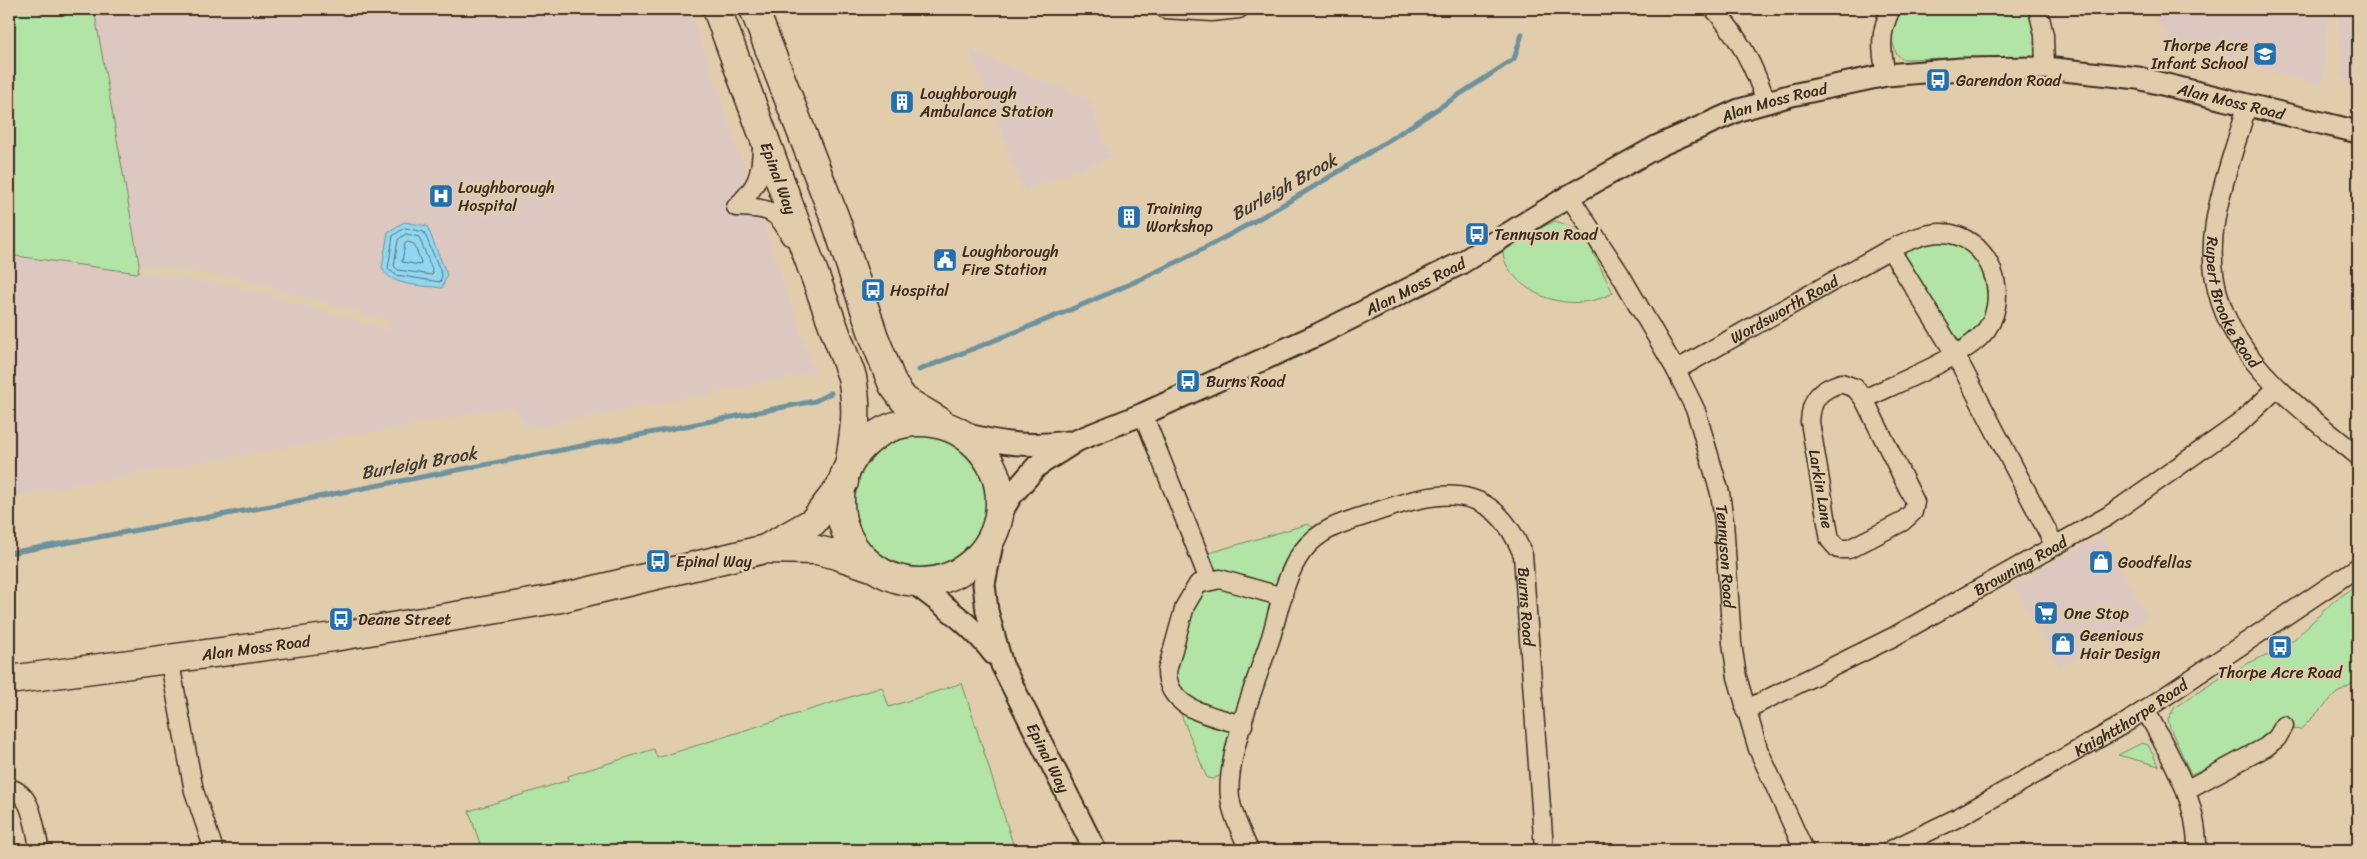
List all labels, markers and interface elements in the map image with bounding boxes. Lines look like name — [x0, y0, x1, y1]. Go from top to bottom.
place label: Thorpe Acre Infant School — [2150, 31, 2248, 78]
school or university icon: Thorpe Acre Infant School — [2252, 41, 2278, 67]
place label: Garendon Road — [1956, 66, 2062, 95]
bus stop icon: Garendon Road — [1925, 67, 1951, 93]
street label: Alan Moss Road — [1715, 73, 1831, 131]
street label: Alan Moss Road — [2174, 74, 2289, 128]
place label: Loughborough Ambulance Station — [919, 79, 1054, 126]
building icon: Loughborough Ambulance Station — [889, 89, 915, 115]
street label: Epinal Way — [752, 137, 806, 219]
water label: Burleigh Brook — [1225, 144, 1344, 229]
place label: Loughborough Hospital — [458, 173, 555, 220]
hospital icon: Loughborough Hospital — [428, 183, 454, 209]
place label: Training Workshop — [1146, 194, 1214, 241]
building icon: Training Workshop — [1116, 204, 1142, 230]
place label: Tennyson Road — [1494, 220, 1599, 249]
bus stop icon: Tennyson Road — [1464, 221, 1490, 247]
street label: Rupert Brooke Road — [2198, 236, 2269, 376]
place label: Loughborough Fire Station — [962, 237, 1059, 284]
public building icon: Loughborough Fire Station — [932, 247, 958, 273]
street label: Alan Moss Road — [1359, 248, 1472, 324]
street label: Wordsworth Road — [1724, 266, 1845, 351]
place label: Hospital — [890, 276, 949, 305]
bus stop icon: Hospital — [860, 277, 886, 303]
place label: Burns Road — [1206, 367, 1286, 396]
bus stop icon: Burns Road — [1175, 368, 1201, 394]
water label: Burleigh Brook — [358, 437, 481, 489]
street label: Larkin Lane — [1800, 447, 1842, 531]
street label: Tennyson Road — [1707, 503, 1744, 610]
street label: Browning Road — [1968, 526, 2074, 604]
place label: Epinal Way — [676, 547, 752, 576]
bus stop icon: Epinal Way — [645, 548, 671, 574]
place label: Goodfellas — [2118, 548, 2192, 577]
shop icon: Goodfellas — [2088, 549, 2114, 575]
street label: Burns Road — [1509, 566, 1544, 649]
place label: One Stop — [2064, 599, 2130, 628]
supermarket icon: One Stop — [2033, 600, 2059, 626]
place label: Deane Street — [358, 605, 451, 634]
bus stop icon: Deane Street — [328, 606, 354, 632]
place label: Geenious Hair Design — [2080, 621, 2161, 668]
street label: Alan Moss Road — [199, 626, 313, 669]
shop icon: Geenious Hair Design — [2050, 631, 2076, 657]
bus stop icon: Thorpe Acre Road — [2267, 634, 2293, 660]
place label: Thorpe Acre Road — [2218, 658, 2344, 687]
street label: Knightthorpe Road — [2068, 670, 2195, 764]
street label: Epinal Way — [1019, 717, 1079, 799]

